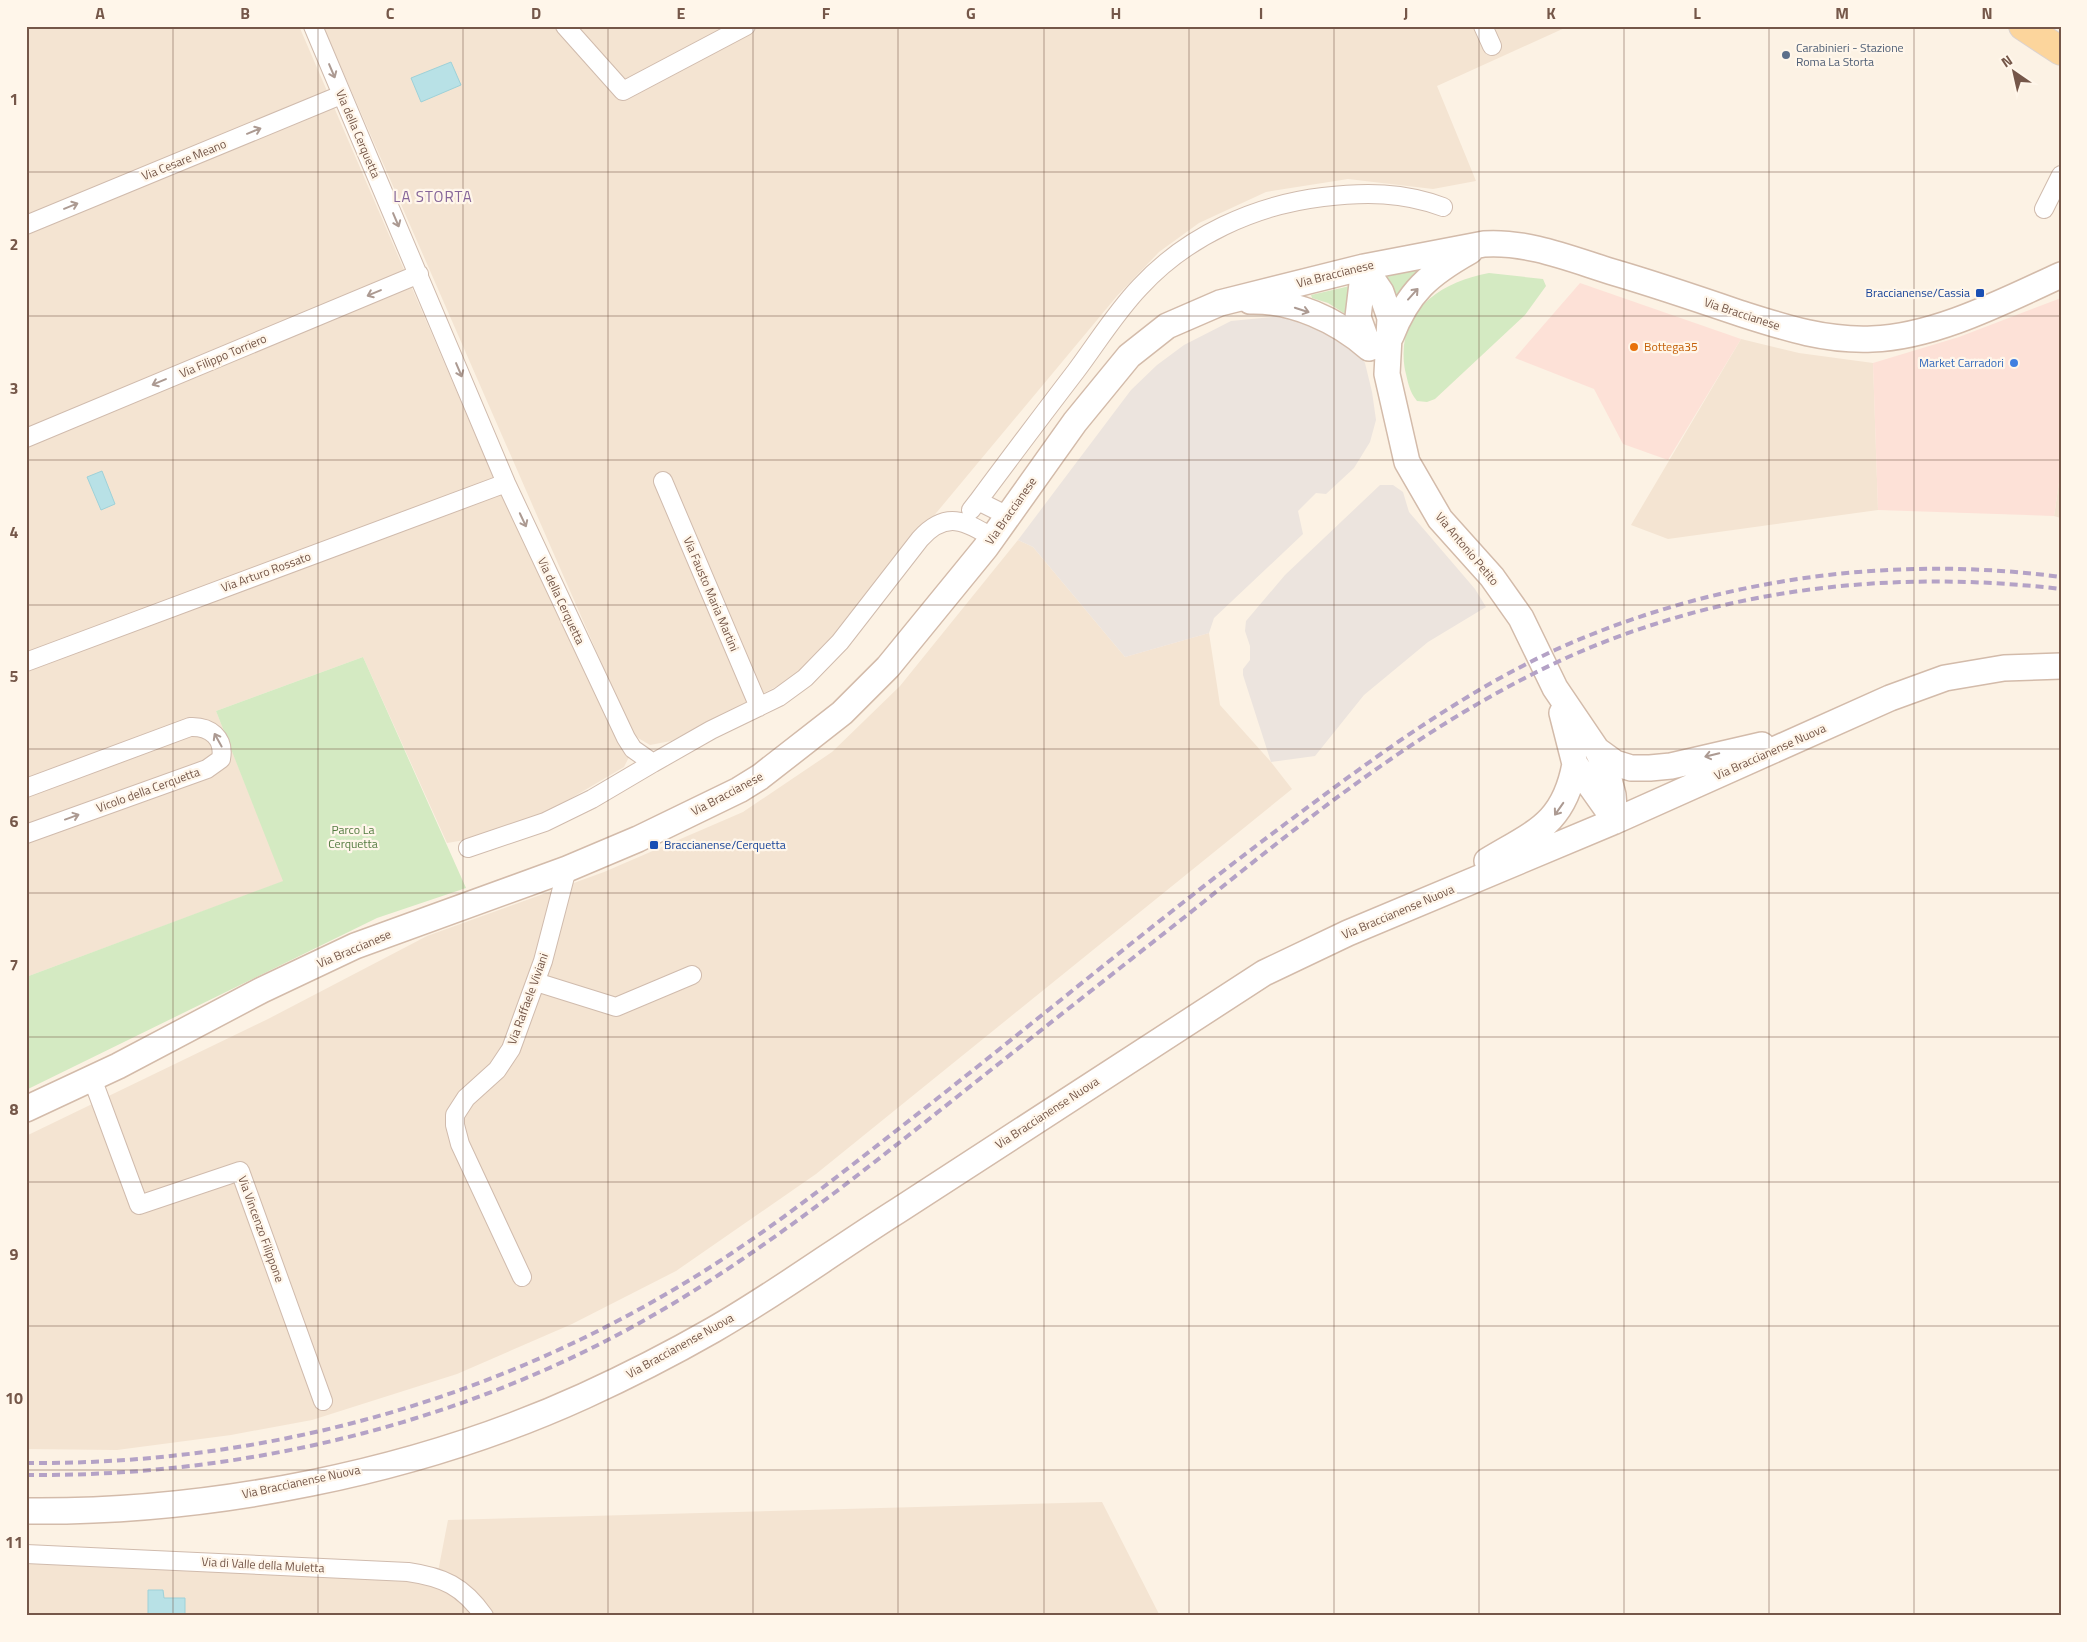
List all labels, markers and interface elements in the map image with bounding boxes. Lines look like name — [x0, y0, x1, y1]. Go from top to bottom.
text: A — [95, 1, 105, 25]
text: B — [240, 1, 250, 25]
text: C — [386, 1, 395, 25]
text: D — [531, 1, 541, 25]
text: E — [677, 1, 686, 25]
text: F — [822, 1, 831, 25]
text: G — [966, 1, 976, 25]
text: H — [1111, 1, 1121, 25]
text: I — [1259, 1, 1263, 25]
text: J — [1404, 1, 1408, 25]
text: K — [1546, 1, 1556, 25]
text: L — [1693, 1, 1701, 25]
text: M — [1835, 1, 1849, 25]
text: N — [1981, 1, 1993, 25]
place label: Carabinieri - Stazione Roma La Storta — [1796, 38, 1904, 71]
north arrow — [1990, 48, 2040, 98]
marker: Carabinieri - Stazione Roma La Storta — [1780, 49, 1792, 61]
text: N — [1997, 49, 2016, 72]
one-way arrow — [327, 63, 337, 78]
text: 1 — [10, 87, 18, 111]
street label: Via della Cerquetta — [331, 87, 386, 181]
one-way arrow — [246, 125, 261, 135]
street label: Via Cesare Meano — [139, 134, 229, 185]
district label: LA STORTA — [393, 185, 473, 208]
one-way arrow — [63, 201, 78, 210]
one-way arrow — [392, 212, 402, 227]
text: 2 — [10, 232, 18, 256]
street label: Via Braccianese — [1294, 255, 1376, 292]
place label: Braccianense/Cassia — [1866, 283, 1970, 302]
one-way arrow — [1407, 287, 1419, 300]
marker: Braccianense/Cassia — [1974, 287, 1986, 299]
one-way arrow — [367, 288, 382, 298]
street label: Via Braccianese — [1702, 292, 1783, 335]
one-way arrow — [1294, 306, 1310, 316]
street label: Via Filippo Torriero — [176, 329, 269, 382]
place label: Bottega35 — [1644, 337, 1698, 356]
marker: Bottega35 — [1628, 341, 1640, 353]
place label: Market Carradori — [1919, 353, 2004, 372]
marker: Market Carradori — [2008, 357, 2020, 369]
one-way arrow — [455, 362, 464, 377]
text: 3 — [10, 376, 18, 400]
one-way arrow — [152, 378, 167, 388]
street label: Via Braccianese — [980, 473, 1041, 549]
street label: Via Antonio Petito — [1431, 508, 1504, 590]
one-way arrow — [518, 512, 528, 527]
text: 4 — [10, 520, 19, 544]
street label: Via Fausto Maria Martini — [679, 533, 744, 654]
street label: Via Arturo Rossato — [218, 546, 313, 597]
street label: Via della Cerquetta — [533, 554, 590, 648]
text: 5 — [10, 664, 19, 688]
street label: Via Braccianense Nuova — [1711, 718, 1829, 785]
one-way arrow — [213, 733, 223, 748]
one-way arrow — [1705, 751, 1721, 761]
street label: Vicolo della Cerquetta — [93, 762, 202, 817]
street label: Via Braccianese — [687, 767, 766, 820]
one-way arrow — [1553, 802, 1564, 816]
text: 6 — [10, 809, 19, 833]
one-way arrow — [64, 812, 79, 821]
park label: Parco La Cerquetta — [328, 820, 378, 853]
place label: Braccianense/Cerquetta — [664, 835, 786, 854]
marker: Braccianense/Cerquetta — [648, 839, 660, 851]
street label: Via Braccianense Nuova — [1339, 879, 1457, 944]
street label: Via Braccianese — [314, 924, 394, 973]
street label: Via Raffaele Viviani — [502, 950, 553, 1047]
text: 7 — [10, 953, 18, 977]
street label: Via Braccianense Nuova — [991, 1072, 1102, 1153]
text: 8 — [10, 1097, 19, 1121]
street label: Via Vincenzo Filippone — [233, 1173, 290, 1285]
text: 9 — [10, 1242, 19, 1266]
street label: Via Braccianense Nuova — [622, 1308, 737, 1383]
text: 10 — [5, 1386, 23, 1410]
street label: Via Braccianense Nuova — [240, 1460, 362, 1503]
text: 11 — [5, 1530, 23, 1554]
street label: Via di Valle della Muletta — [201, 1552, 325, 1577]

